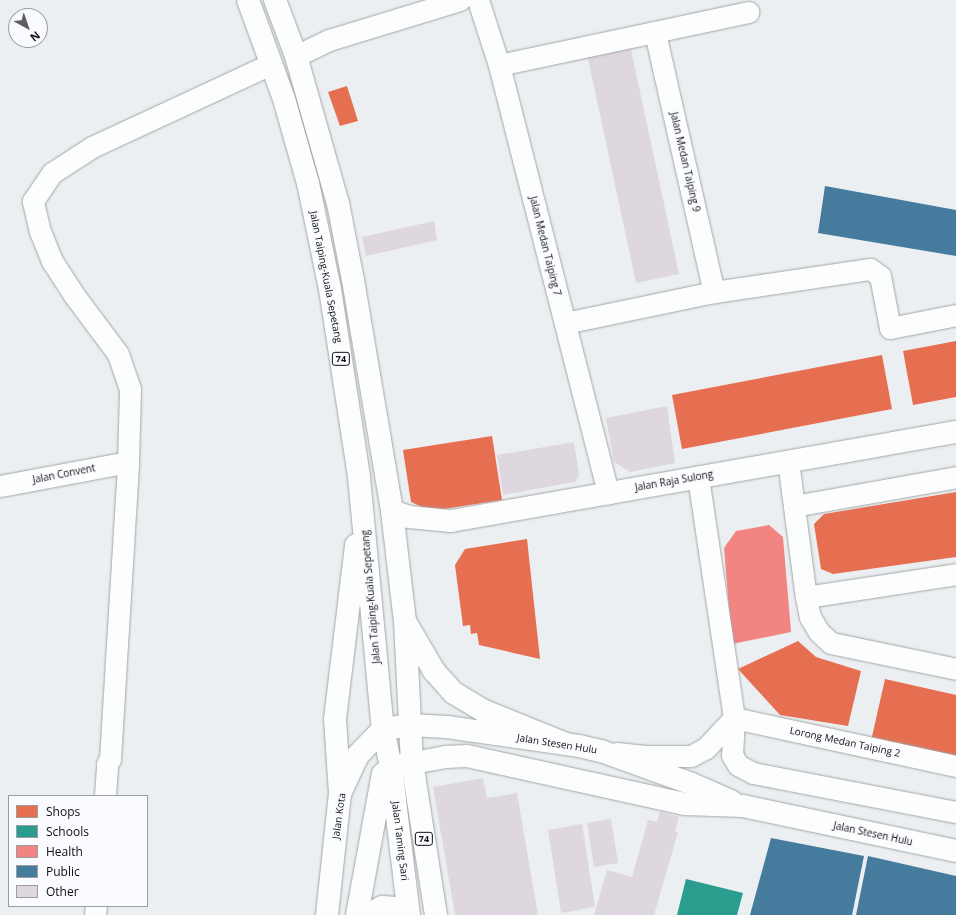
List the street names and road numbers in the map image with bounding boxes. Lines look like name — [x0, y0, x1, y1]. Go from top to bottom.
street label: Jalan Medan Taiping 9 — [668, 111, 702, 213]
street label: Jalan Medan Taiping 7 — [527, 195, 563, 297]
street label: Jalan Taiping-Kuala Sepetang — [307, 210, 345, 344]
road number: 74 — [331, 352, 351, 366]
street label: Jalan Convent — [32, 462, 96, 486]
street label: Jalan Raja Sulong — [634, 468, 714, 494]
street label: Jalan Taiping-Kuala Sepetang — [359, 530, 383, 664]
street label: Lorong Medan Taiping 2 — [789, 724, 901, 760]
street label: Jalan Stesen Hulu — [516, 732, 598, 756]
street label: Jalan Kota — [330, 792, 348, 840]
street label: Jalan Taming Sari — [389, 801, 411, 881]
street label: Jalan Stesen Hulu — [832, 820, 914, 848]
road number: 74 — [414, 832, 434, 846]

